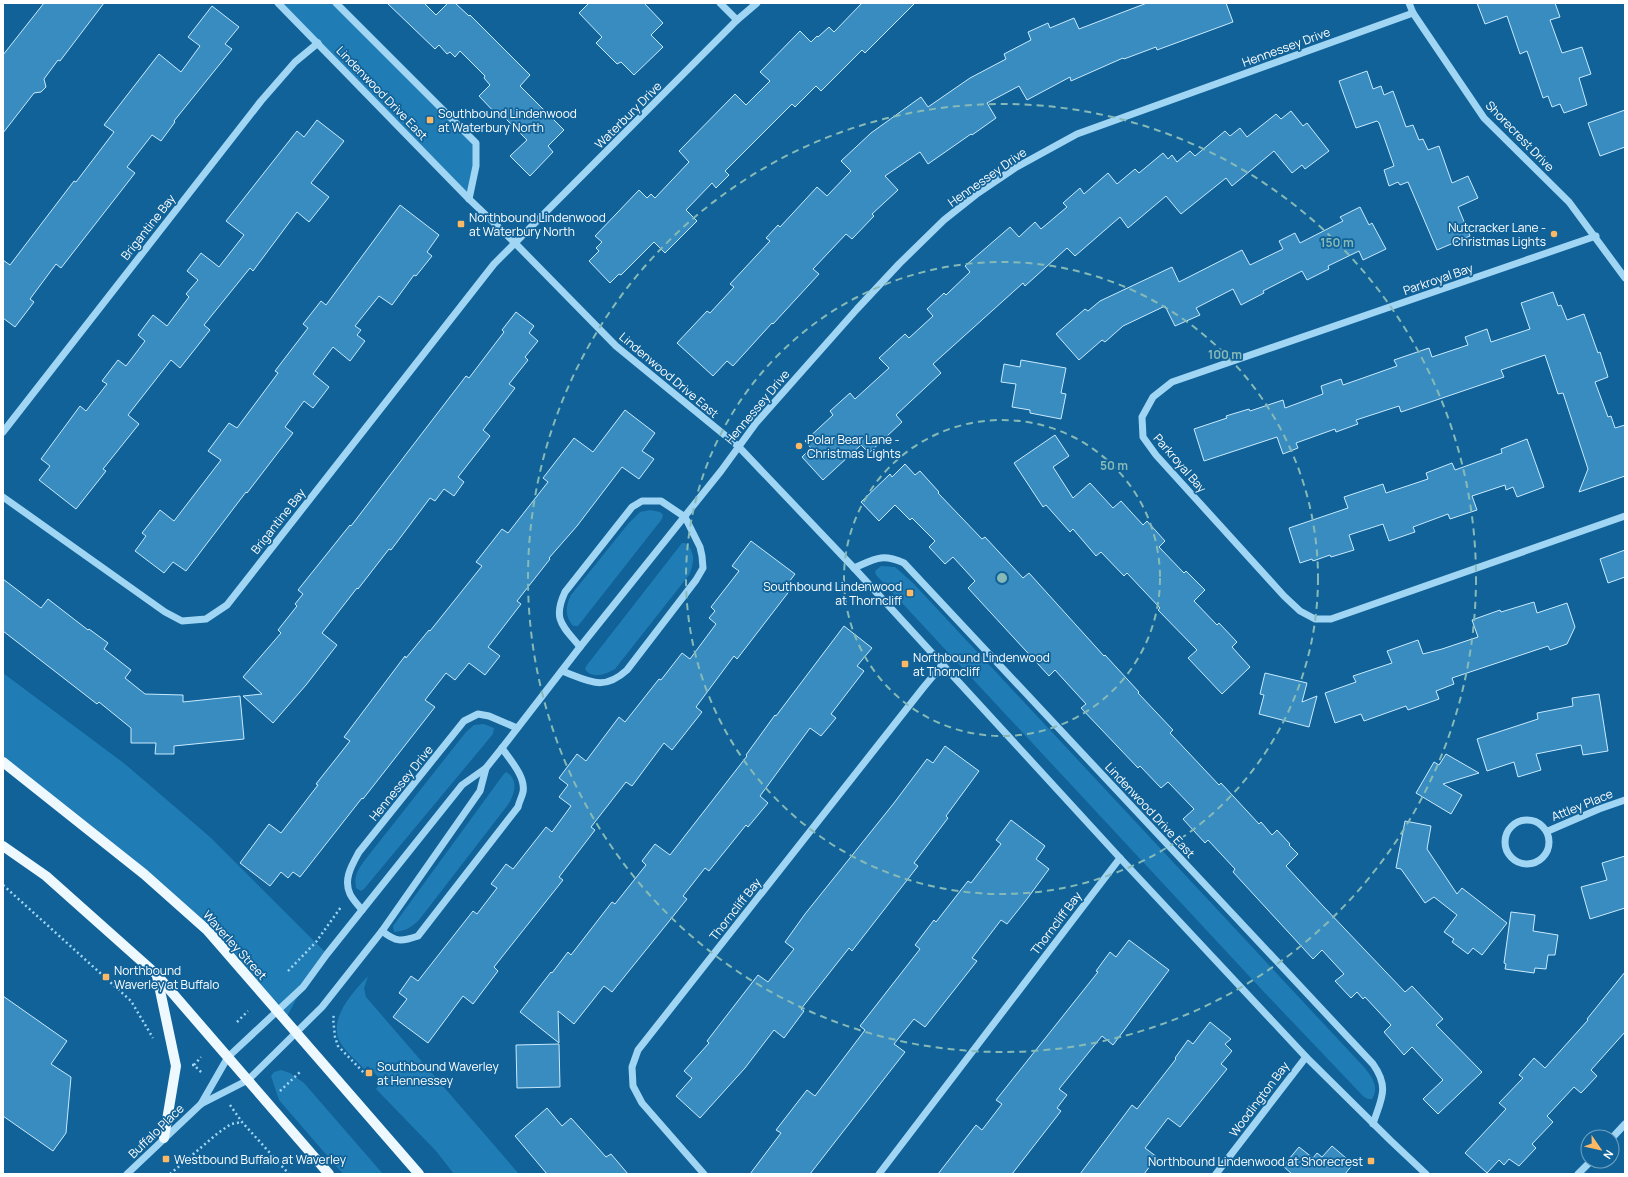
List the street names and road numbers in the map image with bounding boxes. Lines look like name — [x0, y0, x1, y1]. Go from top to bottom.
street label: Hennessey Drive — [1240, 23, 1332, 71]
street label: Lindenwood Drive East — [333, 42, 432, 144]
street label: Waterbury Drive — [591, 78, 665, 152]
street label: Shorecrest Drive — [1482, 97, 1558, 175]
street label: Hennessey Drive — [944, 143, 1030, 211]
street label: Brigantine Bay — [117, 190, 180, 264]
street label: Parkroyal Bay — [1401, 259, 1476, 299]
street label: Lindenwood Drive East — [616, 328, 722, 422]
street label: Hennessey Drive — [721, 366, 793, 448]
street label: Parkroyal Bay — [1150, 430, 1211, 497]
street label: Brigantine Bay — [247, 484, 310, 558]
street label: Hennessey Drive — [365, 742, 437, 824]
street label: Lindenwood Drive East — [1101, 759, 1199, 862]
street label: Attley Place — [1549, 785, 1615, 825]
street label: Thorncliff Bay — [705, 874, 765, 944]
street label: Thorncliff Bay — [1027, 887, 1086, 958]
street label: Waverley Street — [199, 907, 271, 984]
street label: Woodington Bay — [1225, 1057, 1293, 1140]
street label: Buffalo Place — [124, 1100, 188, 1162]

